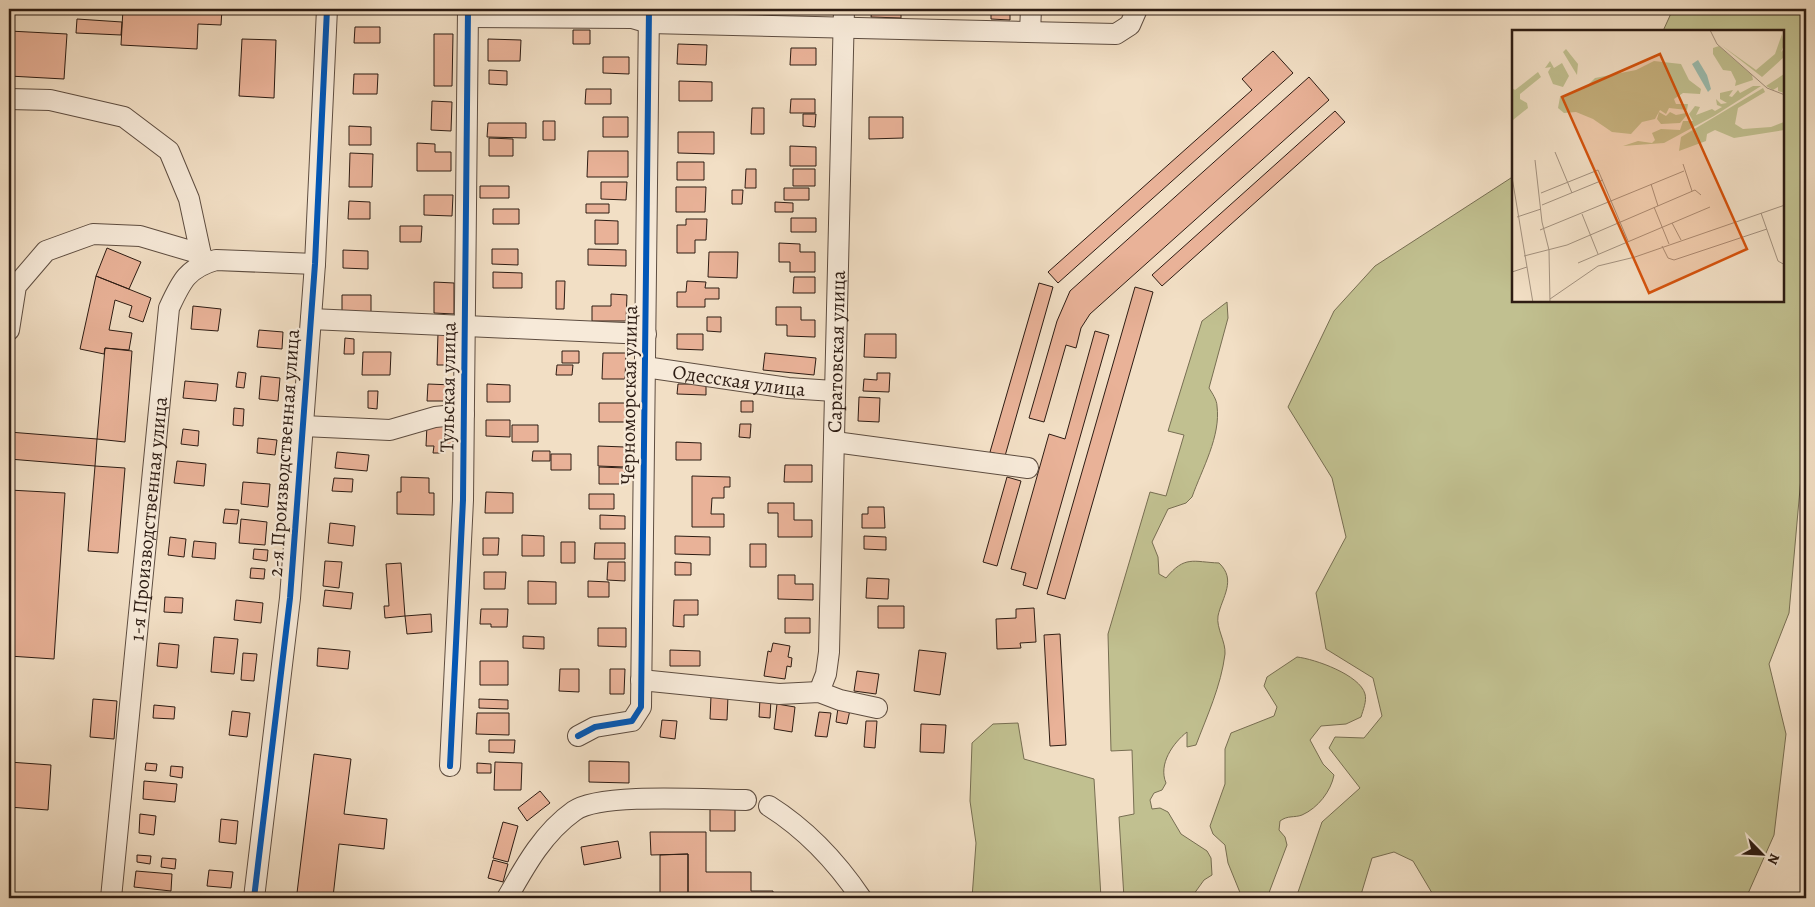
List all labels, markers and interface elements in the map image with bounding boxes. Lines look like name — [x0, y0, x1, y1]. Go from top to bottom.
inset map — [1512, 30, 1785, 302]
street label: Саратовская улица — [821, 269, 851, 433]
street label: Черноморская улица — [614, 304, 644, 485]
street label: Тульская улица — [433, 321, 463, 452]
street label: 2-я Производственная улица — [262, 327, 306, 578]
street label: Одесская улица — [671, 358, 807, 403]
street label: 1-я Производственная улица — [123, 394, 174, 642]
north arrow — [1738, 830, 1788, 880]
text: N — [1763, 851, 1784, 868]

